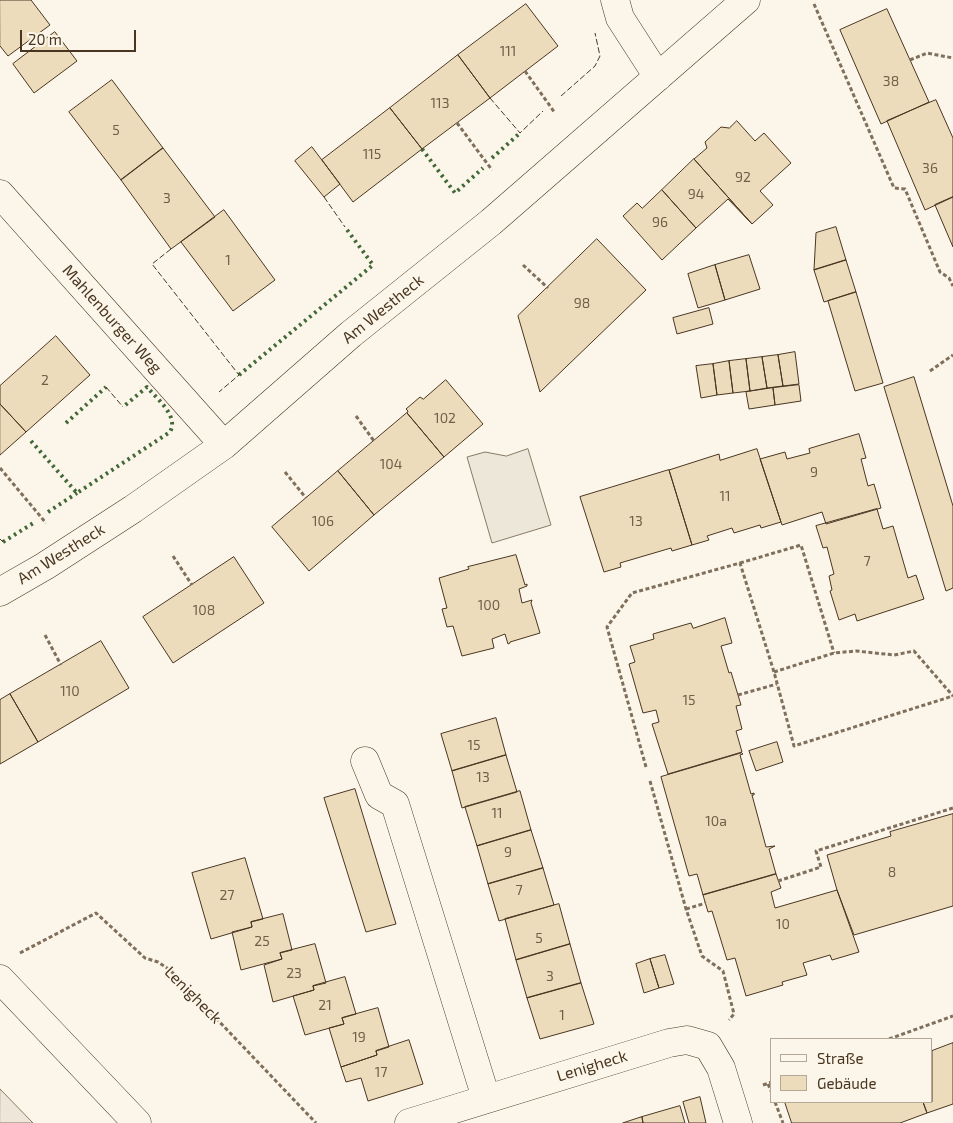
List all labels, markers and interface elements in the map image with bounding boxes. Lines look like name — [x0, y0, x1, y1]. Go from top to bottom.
scale bar — [22, 20, 139, 52]
text: 20 m — [28, 30, 62, 48]
house number: 111 — [500, 43, 516, 59]
house number: 38 — [883, 73, 899, 89]
house number: 113 — [431, 95, 449, 111]
house number: 5 — [112, 122, 120, 138]
house number: 115 — [363, 146, 381, 162]
house number: 36 — [922, 160, 938, 176]
house number: 92 — [735, 169, 751, 185]
house number: 94 — [688, 186, 704, 202]
house number: 3 — [163, 190, 171, 206]
house number: 96 — [652, 214, 668, 230]
house number: 1 — [225, 252, 231, 268]
street label: Mahlenburger Weg — [58, 261, 166, 377]
street label: Am Westheck — [338, 270, 428, 348]
house number: 98 — [574, 295, 590, 311]
house number: 2 — [41, 372, 49, 388]
house number: 102 — [434, 410, 456, 426]
house number: 104 — [380, 456, 402, 472]
house number: 9 — [810, 464, 818, 480]
house number: 11 — [719, 488, 731, 504]
house number: 106 — [312, 513, 334, 529]
house number: 13 — [629, 513, 643, 529]
street label: Am Westheck — [14, 520, 108, 588]
house number: 7 — [863, 553, 871, 569]
house number: 100 — [478, 597, 500, 613]
house number: 108 — [193, 602, 215, 618]
house number: 110 — [60, 683, 80, 699]
house number: 15 — [682, 692, 696, 708]
house number: 15 — [467, 737, 481, 753]
house number: 13 — [476, 769, 490, 785]
house number: 11 — [491, 805, 503, 821]
house number: 10a — [705, 813, 727, 829]
house number: 9 — [504, 844, 512, 860]
house number: 8 — [888, 864, 896, 880]
house number: 7 — [515, 882, 523, 898]
house number: 27 — [219, 887, 235, 903]
house number: 10 — [776, 916, 790, 932]
house number: 5 — [535, 930, 543, 946]
house number: 25 — [254, 933, 270, 949]
street label: Lenigheck — [160, 962, 226, 1028]
house number: 23 — [286, 965, 302, 981]
house number: 3 — [546, 968, 554, 984]
house number: 21 — [318, 997, 332, 1013]
house number: 1 — [559, 1007, 565, 1023]
house number: 19 — [352, 1029, 366, 1045]
legend — [770, 1038, 933, 1103]
street label: Lenigheck — [554, 1046, 630, 1086]
text: Straße — [817, 1049, 863, 1067]
house number: 17 — [375, 1064, 387, 1080]
text: Gebäude — [817, 1074, 876, 1092]

